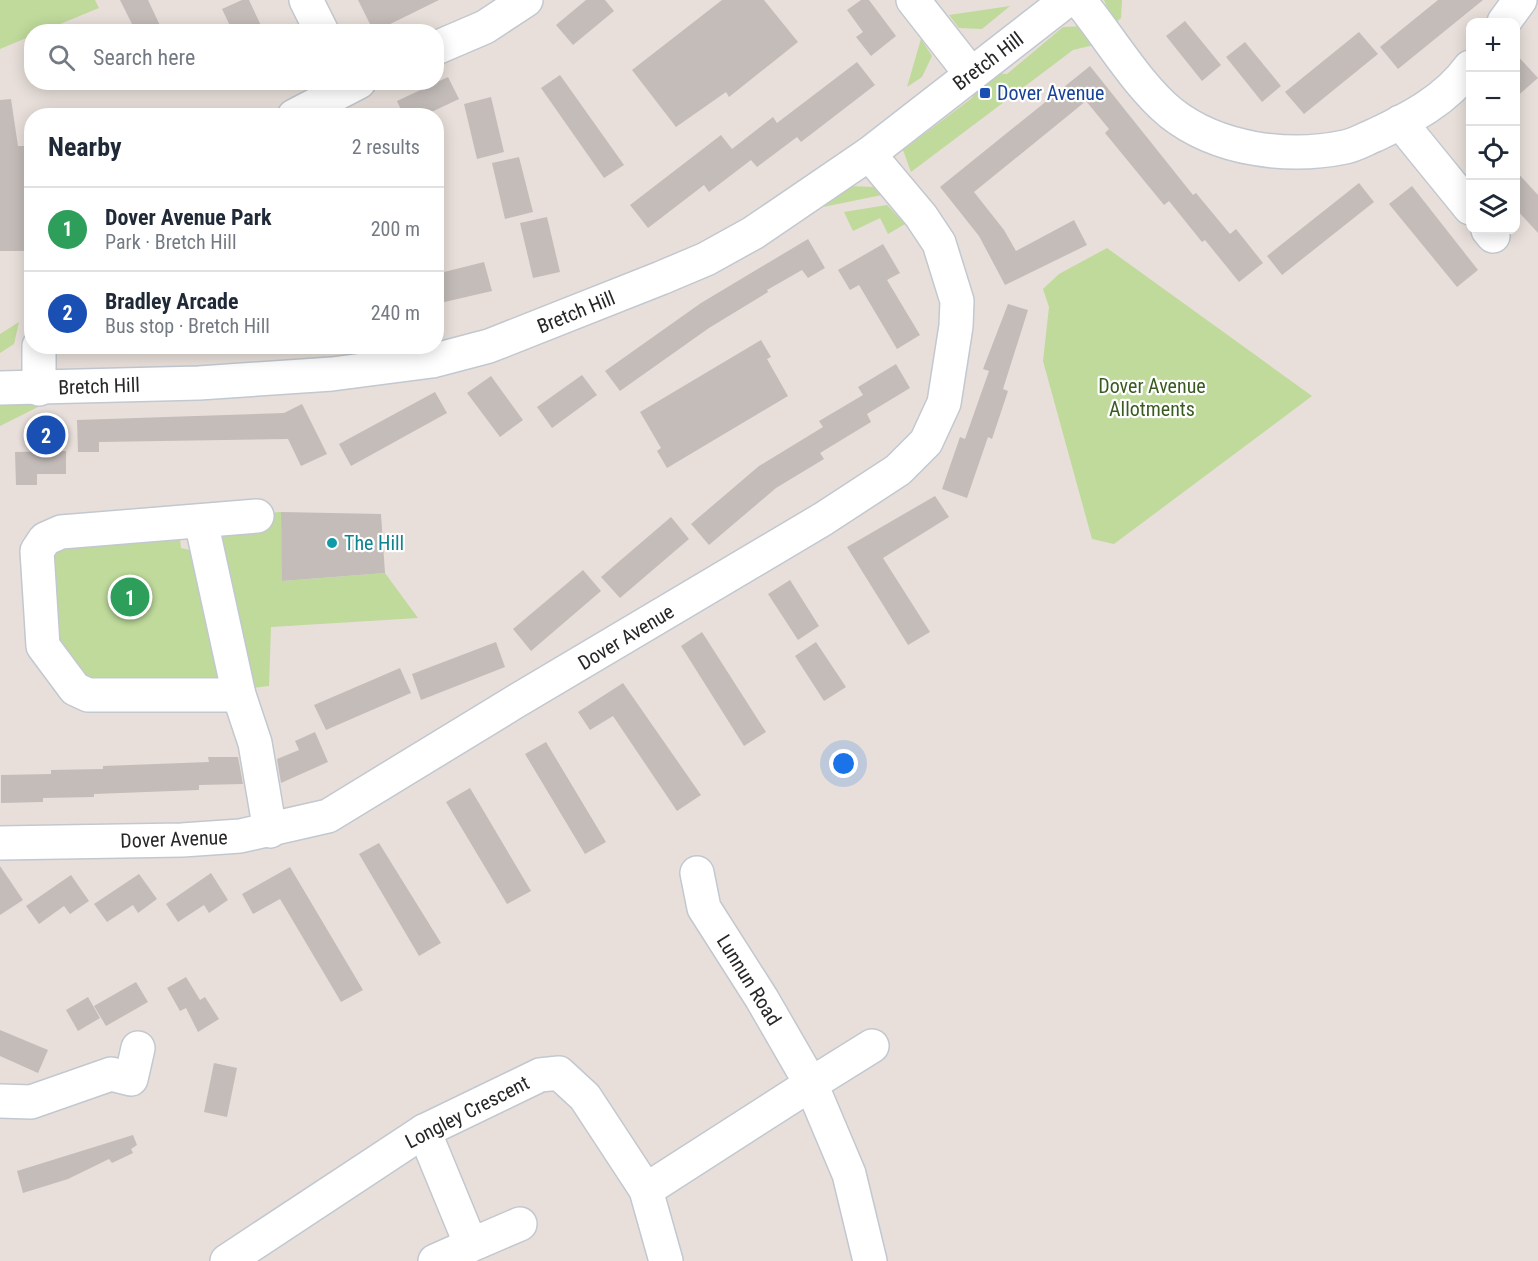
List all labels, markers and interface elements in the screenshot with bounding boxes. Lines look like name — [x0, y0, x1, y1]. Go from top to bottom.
map controls — [1466, 18, 1520, 234]
button: + — [1466, 18, 1520, 72]
search box — [24, 24, 444, 90]
street label: Bretch Hill — [948, 27, 1028, 95]
icon: search — [45, 41, 78, 74]
text: Search here — [93, 45, 195, 70]
button: − — [1466, 72, 1520, 126]
place label: Dover Avenue — [997, 81, 1104, 105]
marker: Dover Avenue — [978, 86, 992, 100]
button: locate — [1466, 126, 1520, 180]
text: Nearby — [48, 132, 122, 162]
text: 2 results — [352, 135, 420, 159]
button: layers — [1466, 180, 1520, 234]
text: Dover Avenue Park — [105, 205, 271, 230]
text: 1 — [62, 217, 73, 241]
text: 200 m — [371, 217, 420, 241]
text: Park · Bretch Hill — [105, 230, 237, 254]
street label: Bretch Hill — [534, 286, 618, 338]
text: Bradley Arcade — [105, 289, 239, 314]
text: 2 — [62, 301, 73, 325]
text: 240 m — [371, 301, 420, 325]
text: Bus stop · Bretch Hill — [105, 314, 270, 338]
street label: Bretch Hill — [58, 373, 140, 399]
park label: Dover Avenue Allotments — [1098, 374, 1206, 421]
pin: 2 — [26, 412, 66, 458]
place label: The Hill — [344, 531, 404, 555]
marker: The Hill — [325, 536, 339, 550]
pin: 1 — [110, 574, 150, 620]
street label: Dover Avenue — [574, 599, 678, 675]
your location — [829, 749, 858, 778]
street label: Dover Avenue — [120, 825, 228, 853]
street label: Lunnun Road — [712, 930, 786, 1030]
street label: Longley Crescent — [401, 1070, 533, 1154]

